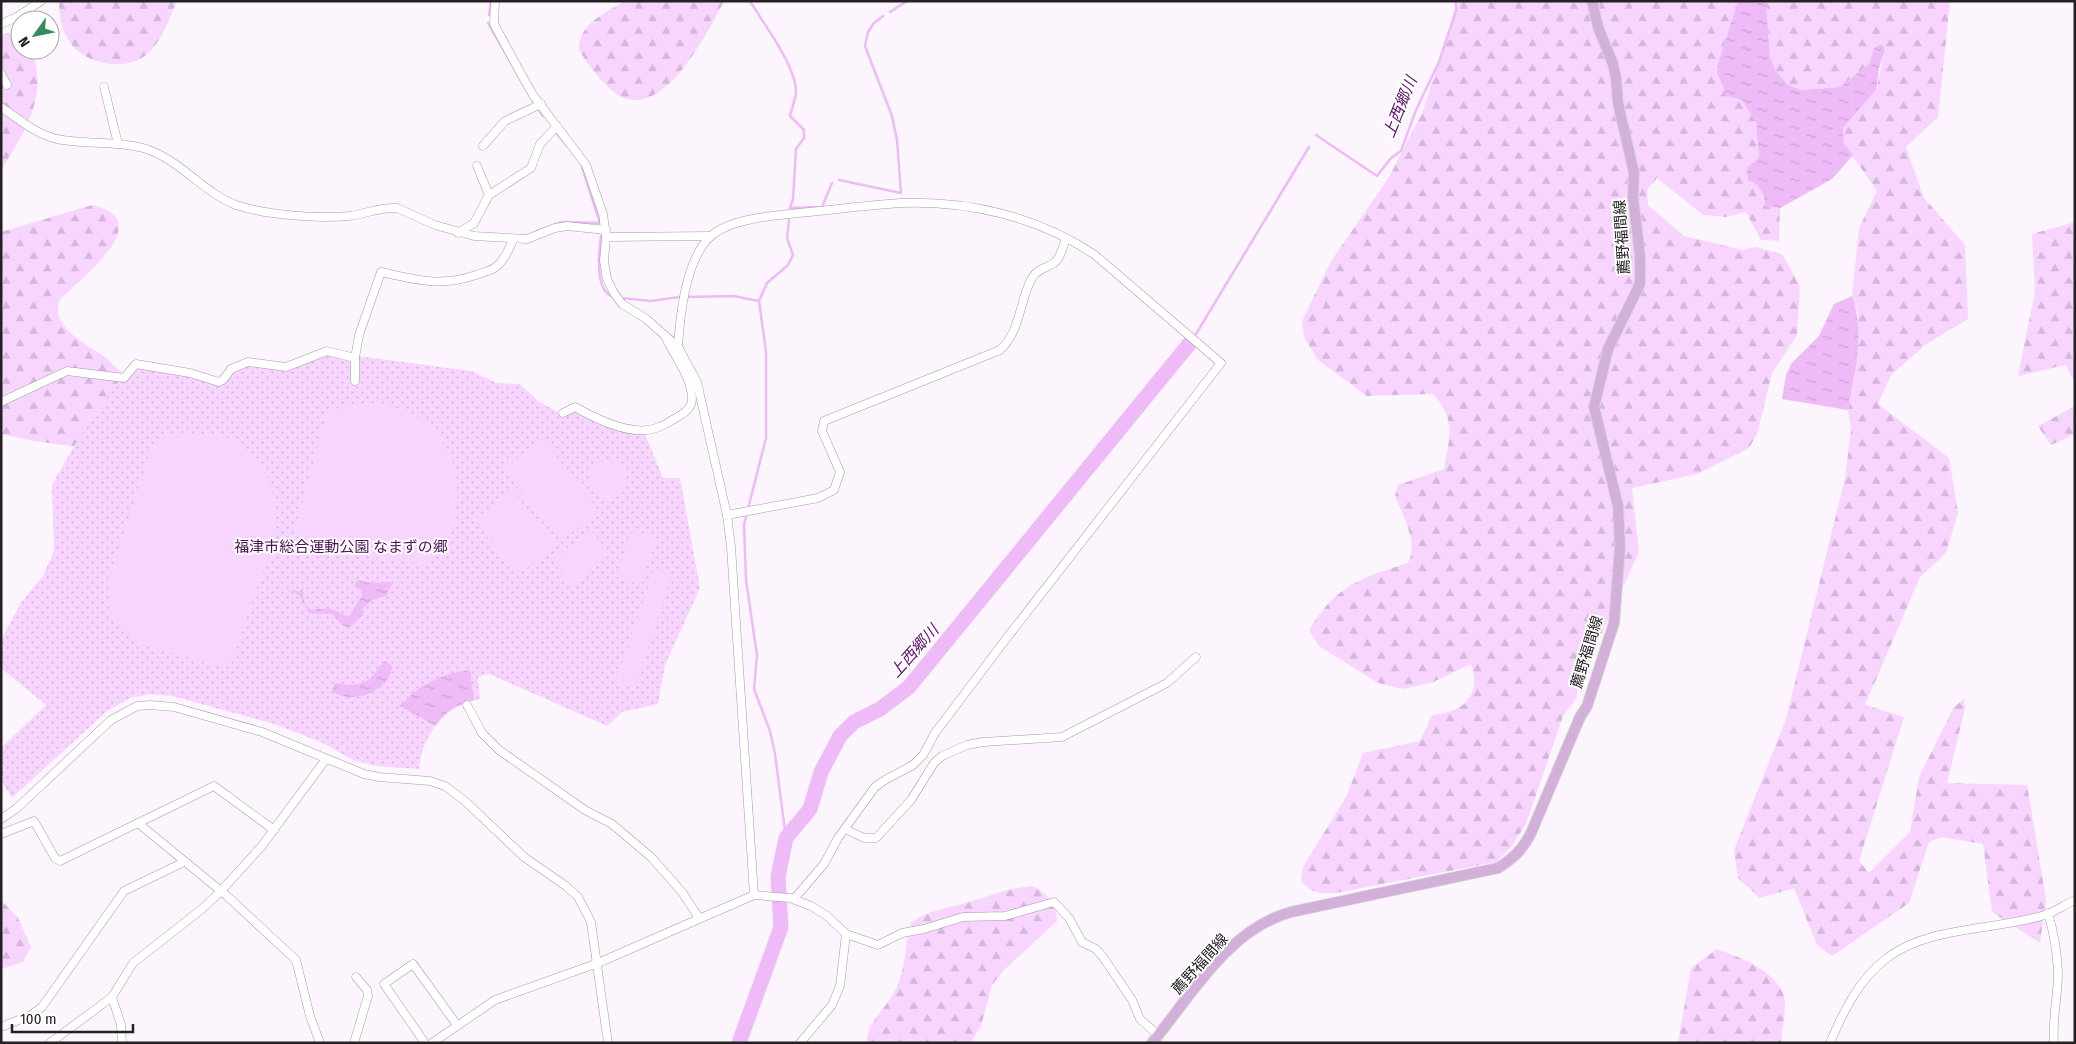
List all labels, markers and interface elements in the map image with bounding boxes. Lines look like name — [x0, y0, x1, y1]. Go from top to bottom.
north arrow — [10, 10, 60, 60]
text: N — [15, 34, 34, 50]
water label: 上西郷川 — [1379, 72, 1422, 140]
street label: 薦野福間線 — [1610, 199, 1634, 275]
park label: 福津市総合運動公園 なまずの郷 — [234, 538, 448, 556]
street label: 薦野福間線 — [1567, 613, 1607, 691]
water label: 上西郷川 — [886, 619, 944, 681]
street label: 薦野福間線 — [1168, 930, 1232, 998]
scale bar — [12, 1002, 134, 1034]
text: 100 m — [20, 1010, 57, 1028]

